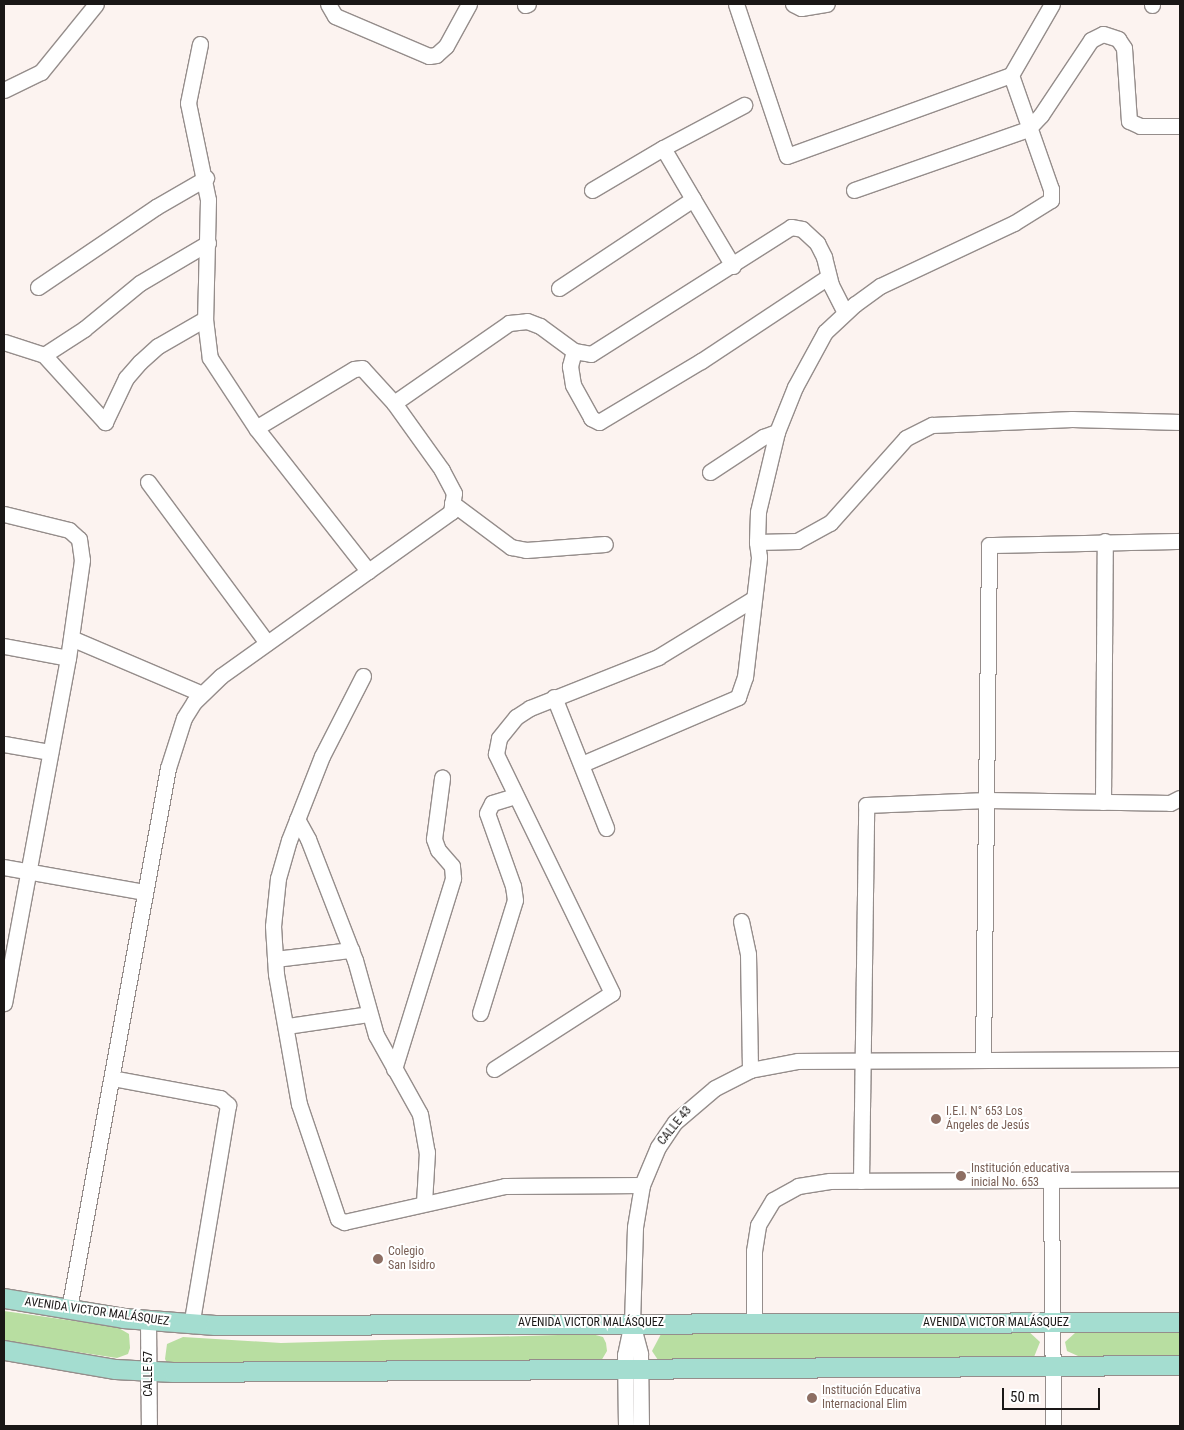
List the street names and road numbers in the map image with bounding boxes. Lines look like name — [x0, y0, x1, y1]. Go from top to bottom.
street label: CALLE 43 — [655, 1104, 695, 1148]
street label: AVENIDA VICTOR MALÁSQUEZ — [24, 1295, 170, 1329]
street label: AVENIDA VICTOR MALÁSQUEZ — [518, 1316, 664, 1330]
street label: AVENIDA VICTOR MALÁSQUEZ — [923, 1316, 1069, 1330]
street label: CALLE 57 — [142, 1351, 156, 1397]

